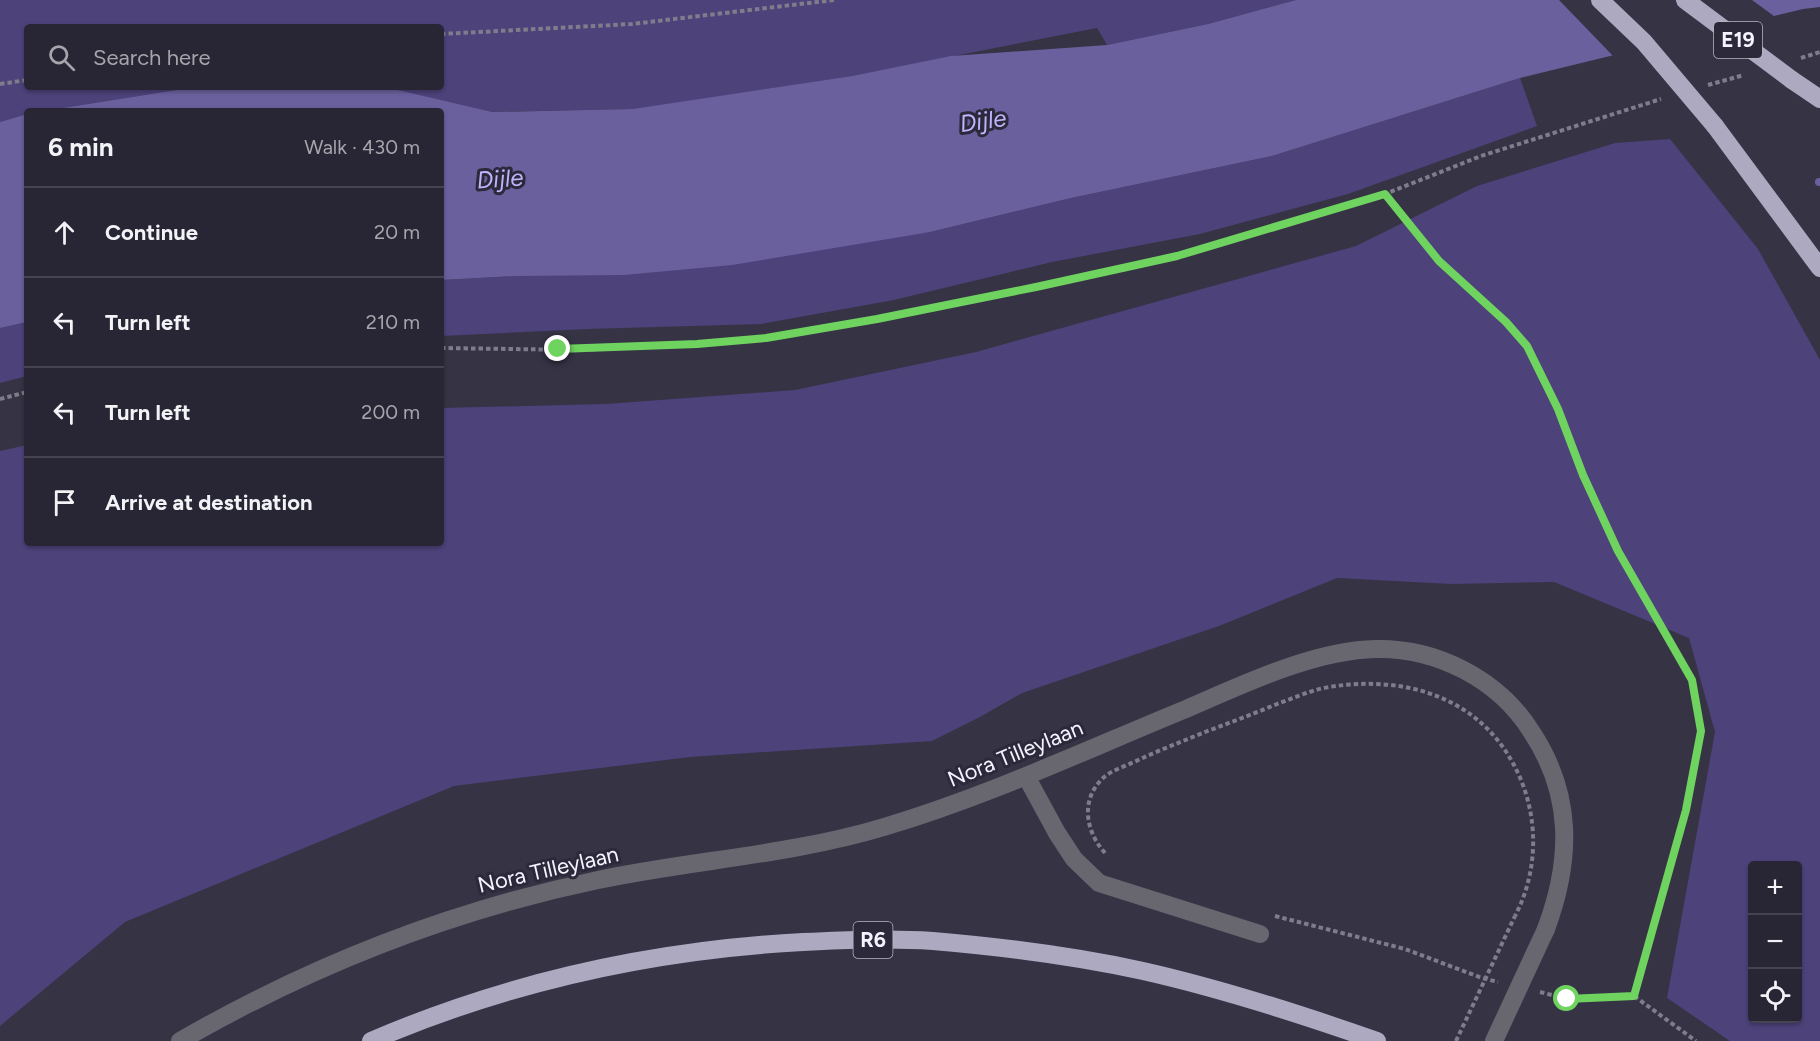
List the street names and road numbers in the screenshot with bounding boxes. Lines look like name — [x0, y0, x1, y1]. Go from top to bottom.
road number: E19 — [1714, 22, 1762, 58]
street label: Nora Tilleylaan — [944, 714, 1087, 793]
street label: Nora Tilleylaan — [475, 840, 621, 899]
road number: R6 — [854, 922, 892, 958]

